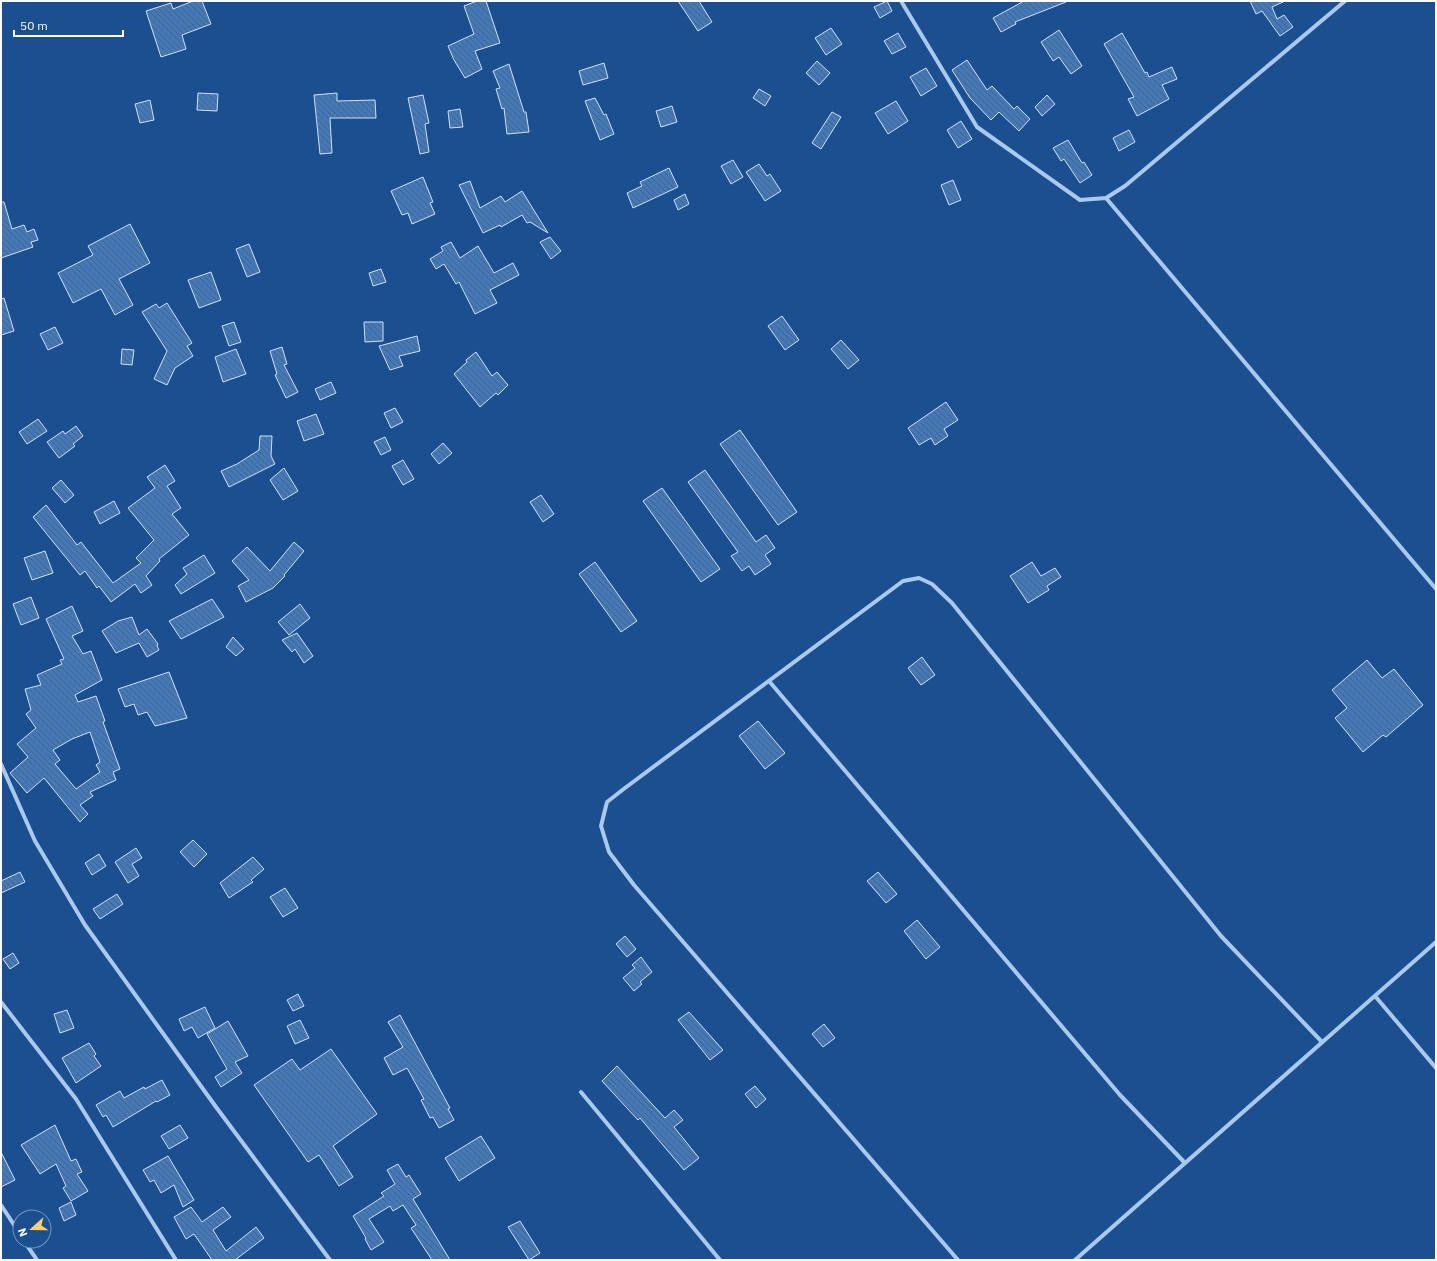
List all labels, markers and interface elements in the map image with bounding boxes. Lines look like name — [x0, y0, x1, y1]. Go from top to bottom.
scale bar — [14, 12, 123, 38]
text: 50 m — [20, 18, 48, 33]
north arrow — [12, 1209, 52, 1249]
text: N — [15, 1226, 31, 1239]

